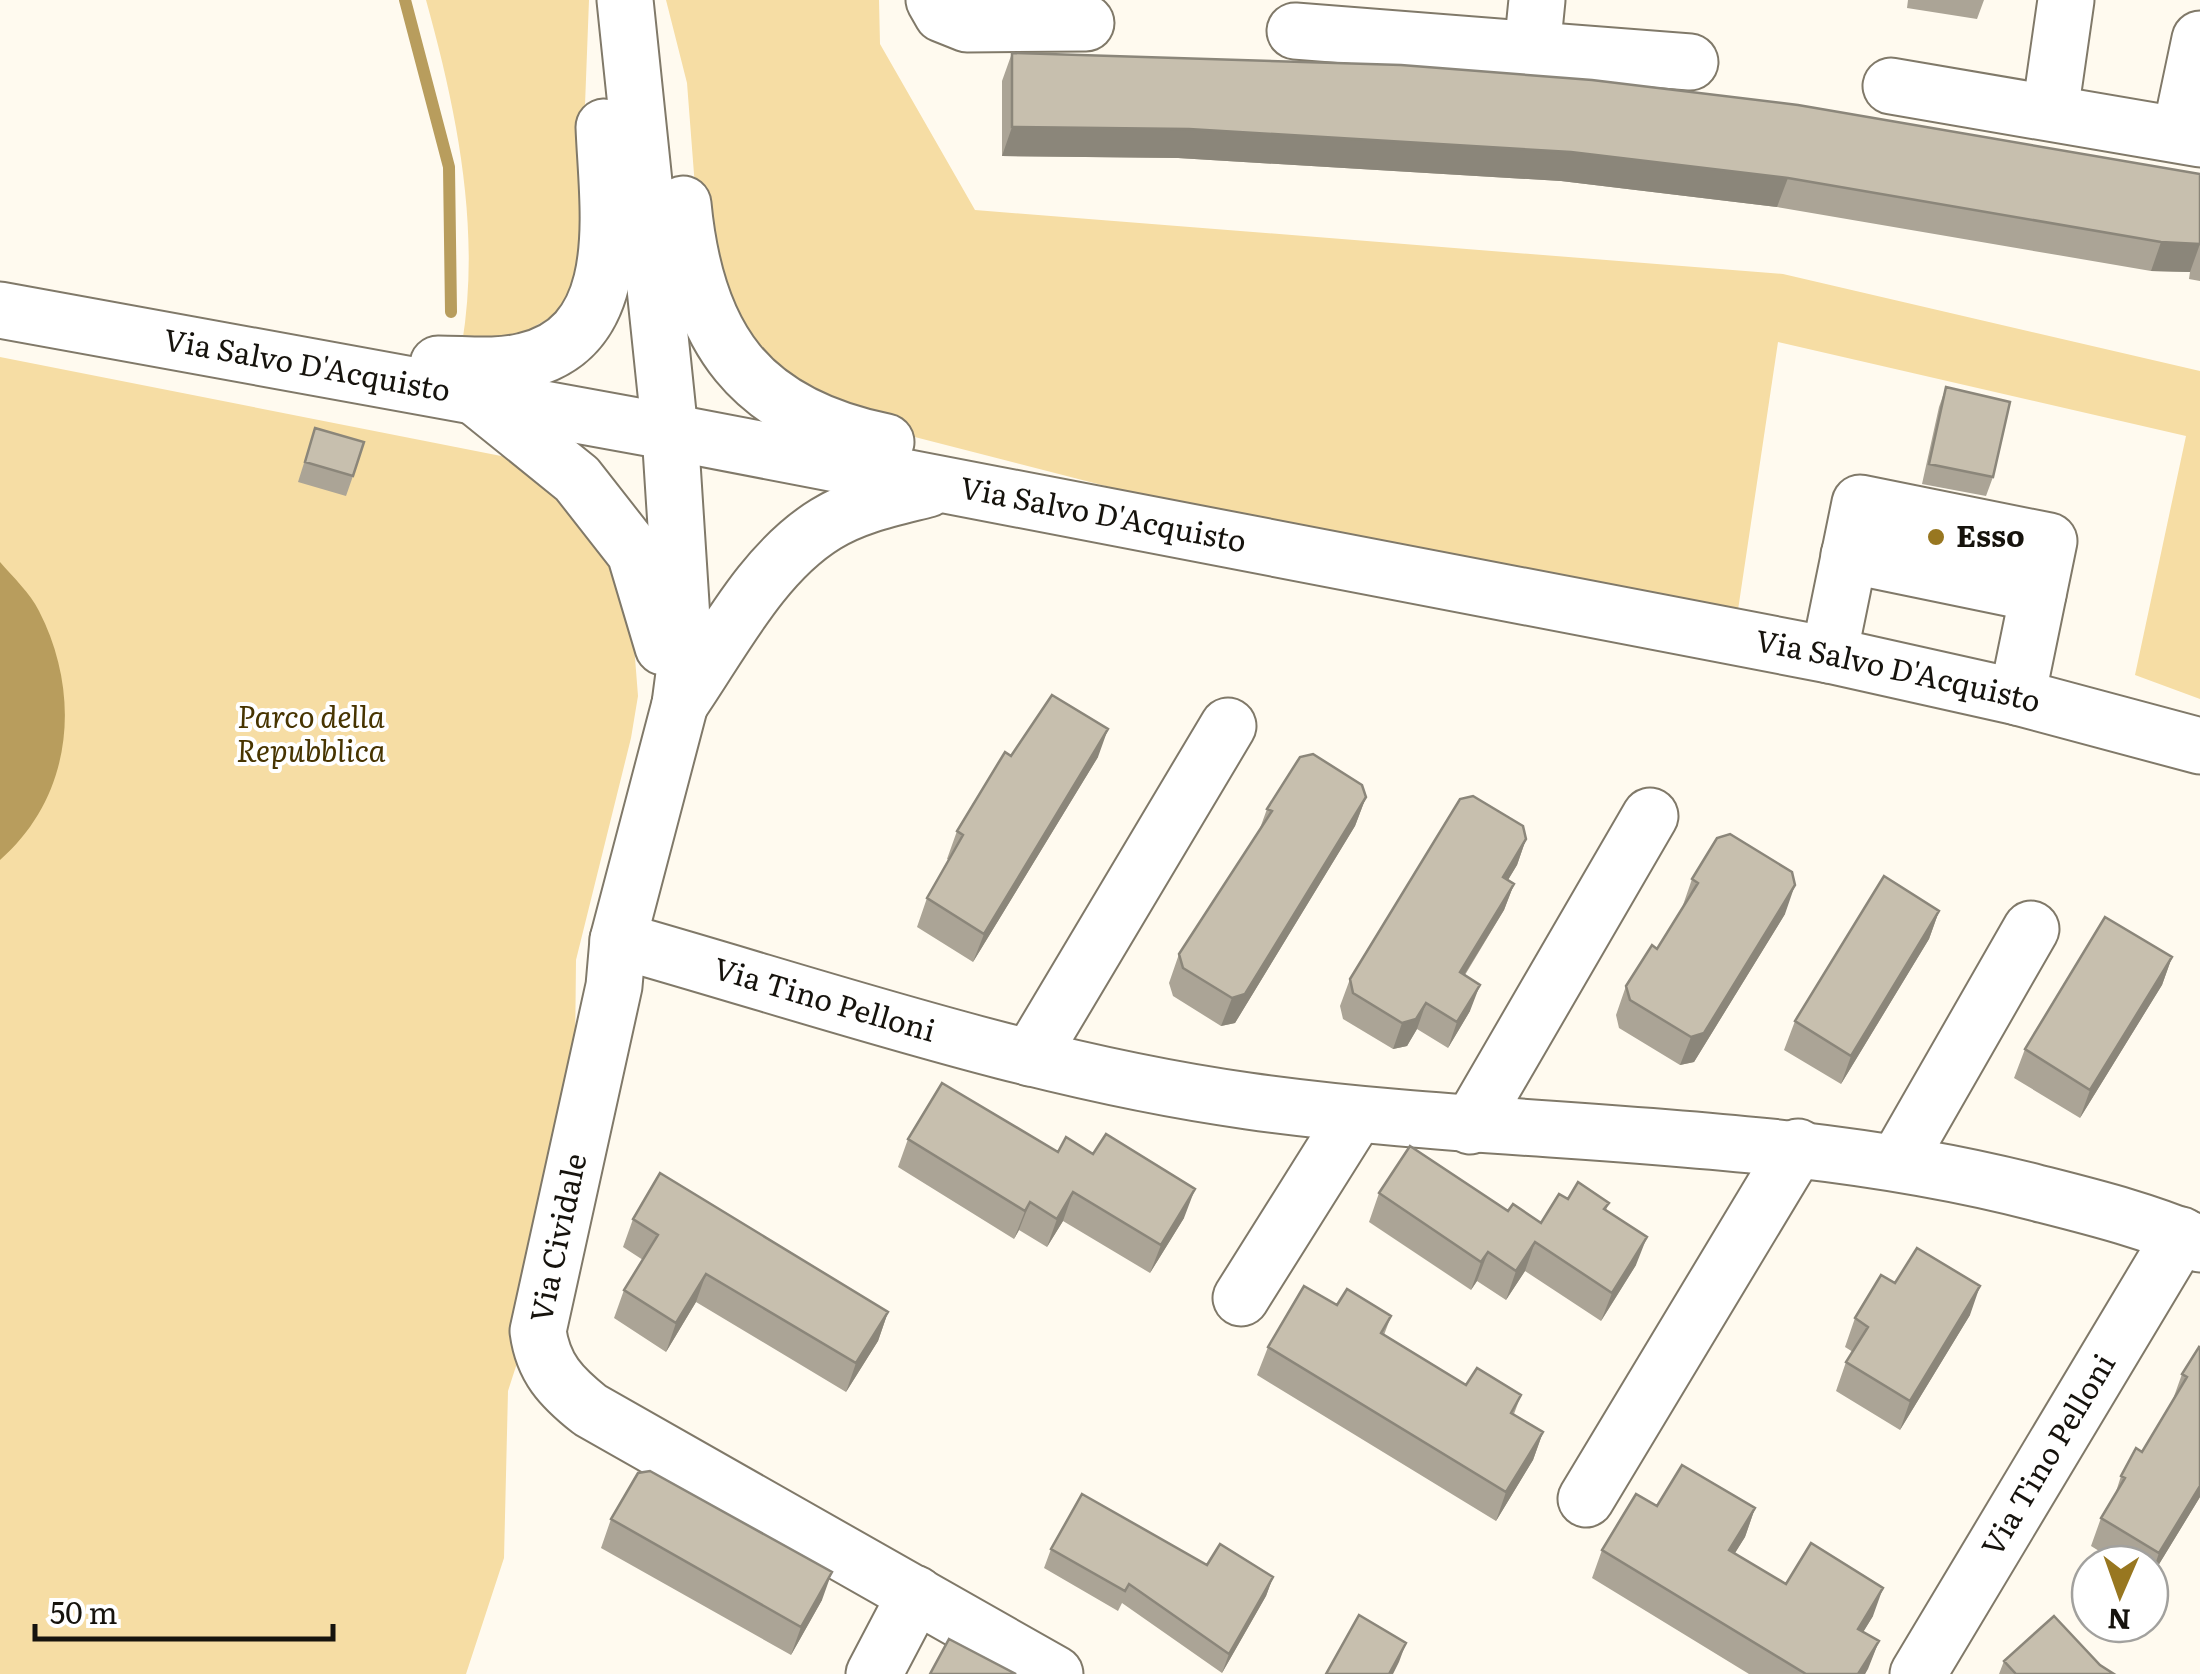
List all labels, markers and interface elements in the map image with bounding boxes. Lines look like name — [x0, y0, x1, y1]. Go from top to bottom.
street label: Via Salvo D'Acquisto — [161, 315, 454, 411]
street label: Via Salvo D'Acquisto — [957, 463, 1250, 561]
place label: Esso — [1956, 512, 2025, 556]
marker: Esso — [1925, 526, 1947, 548]
street label: Via Salvo D'Acquisto — [1752, 616, 2046, 721]
park label: Parco della Repubblica — [236, 693, 386, 771]
street label: Via Tino Pelloni — [709, 944, 941, 1051]
street label: Via Cividale — [517, 1149, 595, 1326]
street label: Via Tino Pelloni — [1969, 1344, 2124, 1563]
north arrow — [2070, 1544, 2170, 1644]
scale bar — [35, 1579, 332, 1641]
text: 50 m — [50, 1589, 118, 1633]
text: N — [2107, 1600, 2132, 1642]

